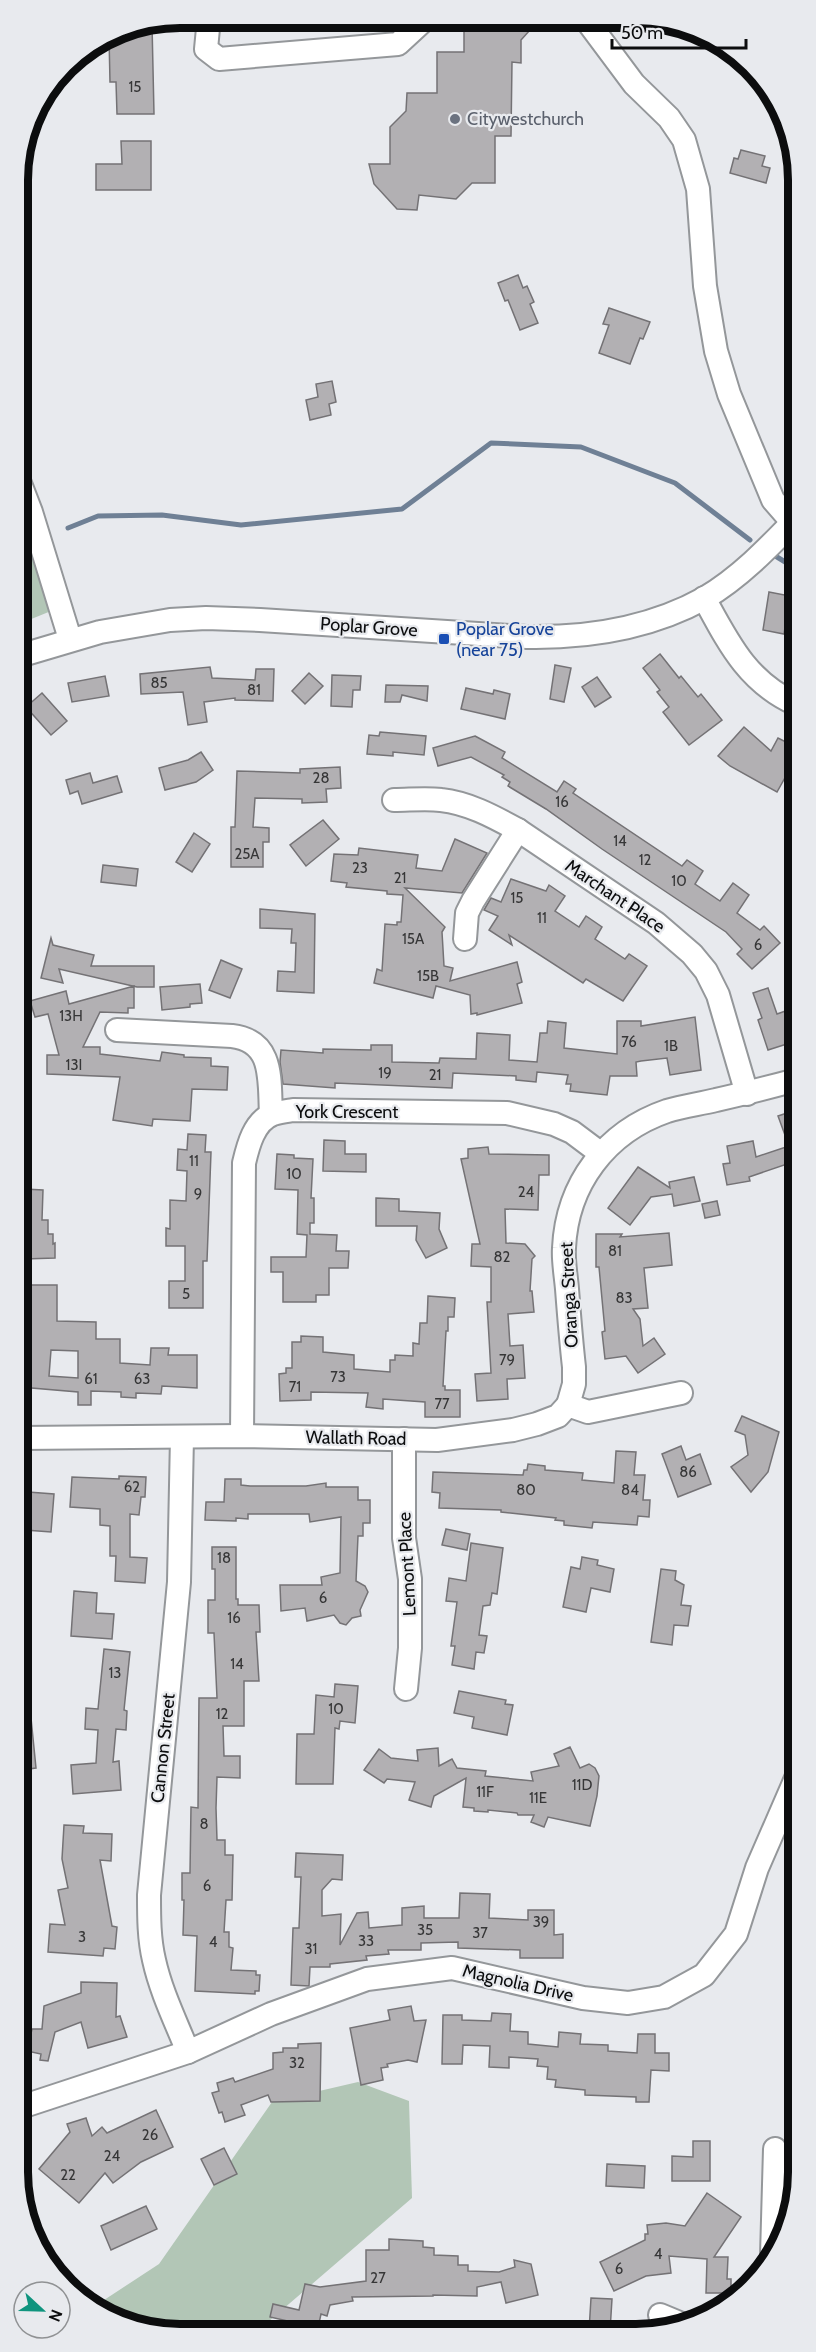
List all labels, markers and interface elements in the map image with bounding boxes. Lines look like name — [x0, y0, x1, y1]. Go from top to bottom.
scale bar — [612, 12, 746, 50]
text: 50 m — [621, 22, 663, 44]
house number: 15 — [128, 78, 142, 96]
place label: Citywestchurch — [467, 108, 584, 130]
marker: Citywestchurch — [448, 112, 462, 126]
street label: Poplar Grove — [319, 613, 419, 641]
place label: Poplar Grove (near 75) — [456, 618, 554, 661]
marker: Poplar Grove (near 75) — [437, 632, 451, 646]
house number: 85 — [150, 674, 168, 692]
house number: 81 — [247, 681, 261, 699]
house number: 28 — [313, 769, 329, 787]
house number: 16 — [555, 793, 569, 811]
house number: 14 — [613, 832, 627, 850]
house number: 25A — [234, 845, 260, 863]
house number: 12 — [639, 851, 652, 869]
street label: Marchant Place — [561, 855, 669, 937]
house number: 23 — [352, 859, 368, 877]
house number: 21 — [394, 869, 406, 887]
house number: 10 — [671, 872, 687, 890]
house number: 15 — [510, 889, 524, 907]
house number: 11 — [537, 909, 547, 927]
house number: 15A — [402, 930, 425, 948]
house number: 6 — [754, 936, 762, 954]
house number: 15B — [417, 967, 439, 985]
house number: 13H — [59, 1007, 83, 1025]
house number: 76 — [621, 1033, 637, 1051]
house number: 1B — [664, 1037, 678, 1055]
house number: 13I — [66, 1056, 82, 1074]
house number: 19 — [378, 1064, 392, 1082]
house number: 21 — [429, 1066, 441, 1084]
street label: York Crescent — [295, 1101, 398, 1123]
house number: 11 — [189, 1152, 199, 1170]
house number: 10 — [286, 1165, 302, 1183]
house number: 24 — [518, 1183, 535, 1201]
house number: 9 — [194, 1185, 202, 1203]
street label: Oranga Street — [555, 1242, 583, 1348]
house number: 81 — [608, 1242, 622, 1260]
house number: 82 — [494, 1248, 511, 1266]
house number: 5 — [182, 1285, 190, 1303]
house number: 83 — [615, 1289, 633, 1307]
house number: 79 — [499, 1351, 515, 1369]
house number: 73 — [330, 1368, 346, 1386]
house number: 61 — [84, 1370, 98, 1388]
house number: 63 — [134, 1370, 150, 1388]
house number: 71 — [289, 1378, 301, 1396]
house number: 77 — [434, 1395, 450, 1413]
street label: Wallath Road — [305, 1426, 407, 1450]
house number: 86 — [679, 1463, 697, 1481]
house number: 62 — [124, 1478, 140, 1496]
house number: 80 — [516, 1481, 536, 1499]
house number: 84 — [621, 1481, 639, 1499]
street label: Lemont Place — [393, 1511, 421, 1617]
house number: 18 — [217, 1549, 231, 1567]
house number: 6 — [319, 1589, 327, 1607]
house number: 16 — [227, 1609, 241, 1627]
house number: 14 — [230, 1655, 244, 1673]
house number: 13 — [108, 1664, 122, 1682]
street label: Cannon Street — [146, 1692, 180, 1804]
house number: 10 — [328, 1700, 344, 1718]
house number: 12 — [216, 1705, 229, 1723]
house number: 11D — [572, 1776, 592, 1794]
house number: 11F — [476, 1783, 494, 1801]
house number: 11E — [529, 1789, 547, 1807]
house number: 8 — [199, 1815, 209, 1833]
house number: 6 — [203, 1877, 211, 1895]
house number: 39 — [533, 1913, 549, 1931]
house number: 35 — [417, 1921, 433, 1939]
house number: 37 — [472, 1924, 488, 1942]
house number: 3 — [78, 1928, 86, 1946]
house number: 33 — [358, 1932, 374, 1950]
house number: 4 — [209, 1933, 218, 1951]
house number: 31 — [304, 1940, 318, 1958]
street label: Magnolia Drive — [460, 1960, 576, 2006]
house number: 32 — [289, 2054, 305, 2072]
house number: 26 — [142, 2126, 158, 2144]
house number: 24 — [104, 2147, 121, 2165]
house number: 22 — [60, 2166, 76, 2184]
house number: 4 — [654, 2245, 663, 2263]
house number: 6 — [615, 2260, 623, 2278]
house number: 27 — [370, 2269, 386, 2287]
north arrow — [12, 2280, 72, 2340]
text: N — [45, 2307, 66, 2324]

